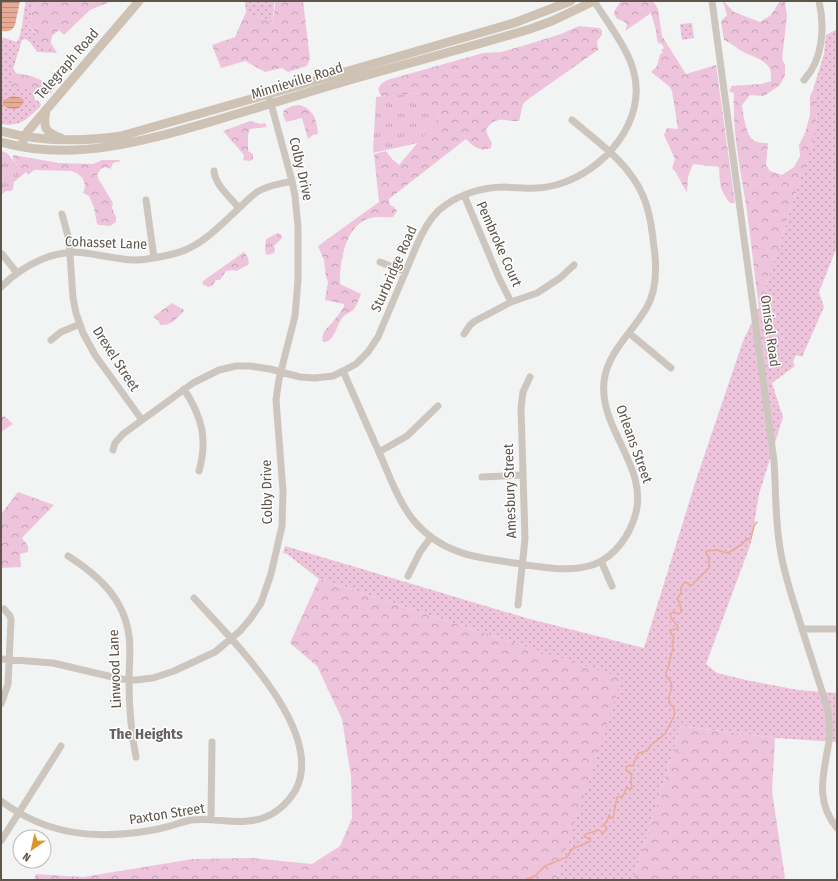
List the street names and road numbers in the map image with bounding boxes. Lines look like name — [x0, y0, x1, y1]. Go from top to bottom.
street label: Telegraph Road — [32, 25, 102, 103]
street label: Minnieville Road — [249, 59, 345, 103]
street label: Colby Drive — [285, 136, 317, 202]
street label: Pembroke Court — [473, 199, 526, 290]
street label: Sturbridge Road — [367, 223, 421, 315]
street label: Cohasset Lane — [65, 233, 147, 253]
street label: Omisol Road — [757, 294, 783, 368]
street label: Drexel Street — [89, 323, 143, 395]
street label: Orleans Street — [612, 403, 656, 486]
street label: Amesbury Street — [500, 443, 520, 539]
street label: Colby Drive — [258, 460, 276, 524]
street label: Linwood Lane — [105, 629, 125, 709]
street label: Paxton Street — [128, 800, 206, 828]

